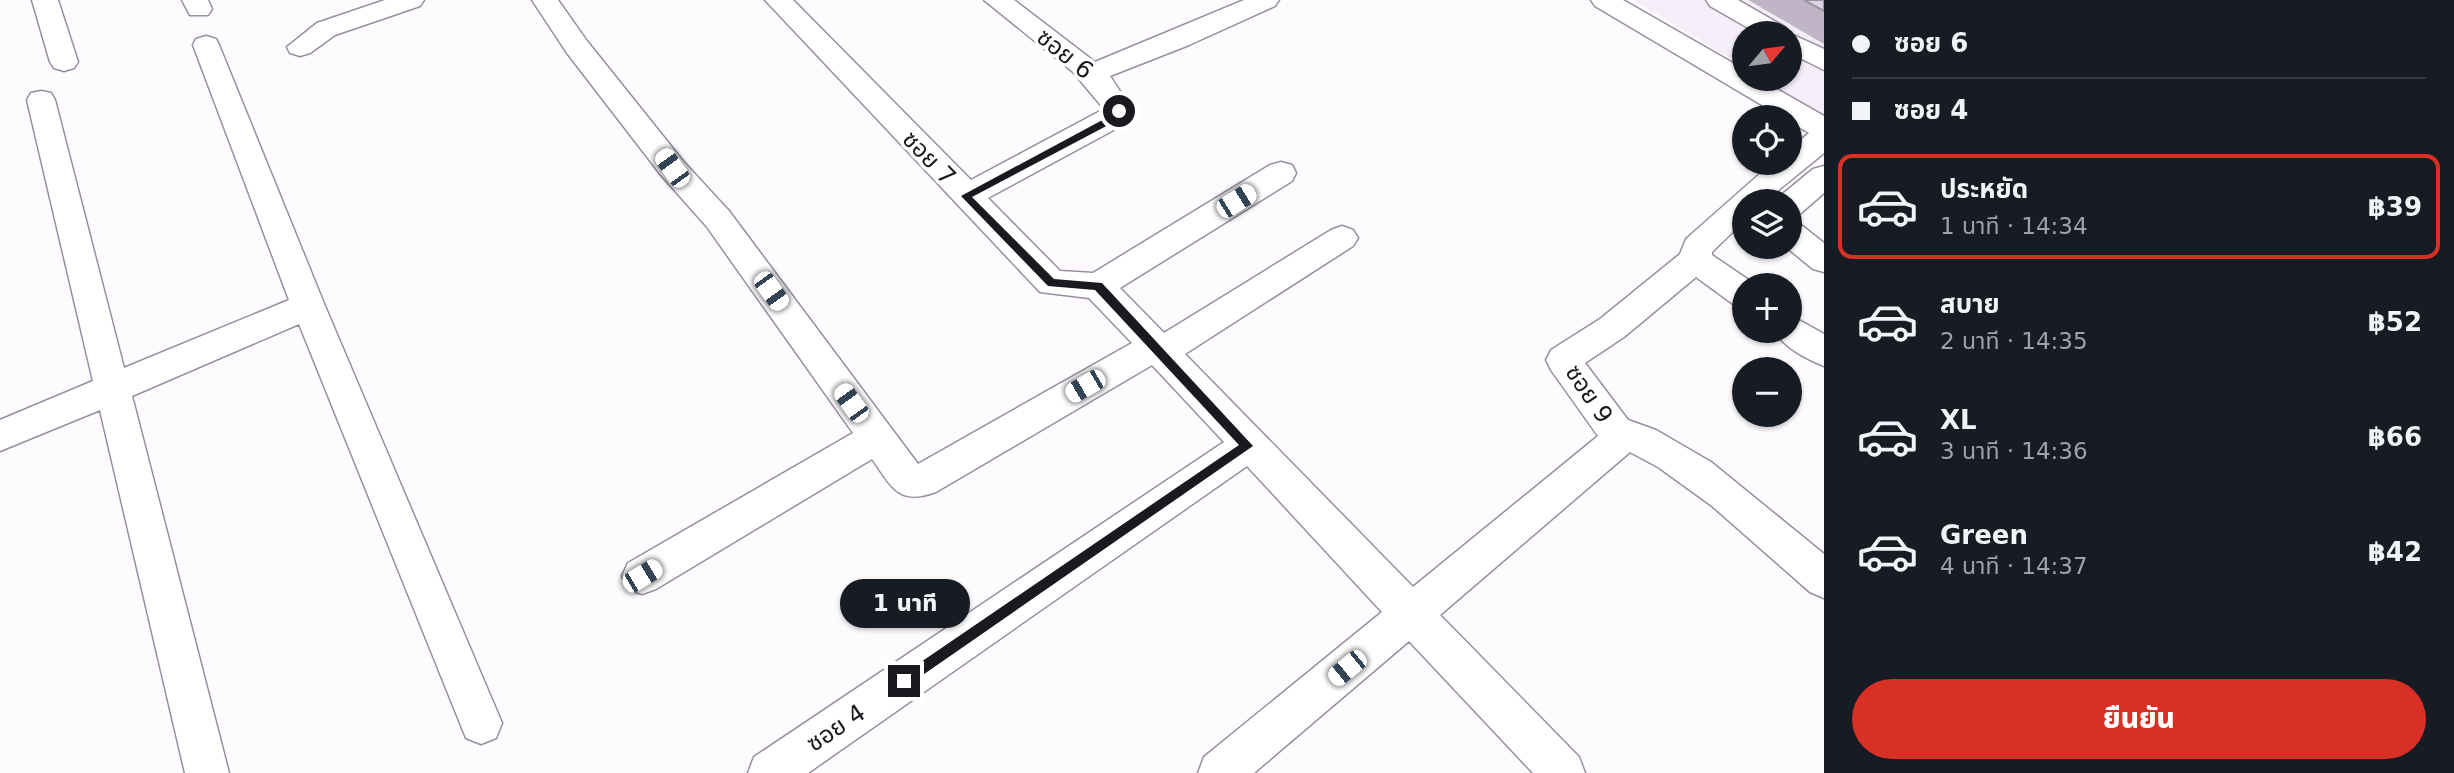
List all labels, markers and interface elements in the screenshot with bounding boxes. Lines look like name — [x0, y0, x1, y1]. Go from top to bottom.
north arrow — [1732, 21, 1802, 91]
map controls — [1732, 21, 1802, 427]
street label: ซอย 6 — [1031, 23, 1099, 85]
text: ซอย 6 — [1894, 28, 1968, 58]
route start — [1103, 95, 1135, 127]
text: ซอย 4 — [1894, 95, 1968, 125]
button: locate — [1732, 105, 1802, 175]
street label: ซอย 7 — [897, 125, 961, 191]
car — [652, 145, 693, 191]
text: ประหยัด — [1940, 174, 2028, 204]
icon: car — [1856, 175, 1919, 238]
car — [1213, 181, 1260, 221]
button: layers — [1732, 189, 1802, 259]
text: ฿39 — [2368, 192, 2422, 222]
text: 1 นาที · 14:34 — [1940, 213, 2088, 239]
car — [751, 268, 792, 314]
button: + — [1732, 273, 1802, 343]
text: สบาย — [1940, 289, 2000, 319]
icon: car — [1856, 290, 1919, 353]
text: ฿52 — [2368, 307, 2422, 337]
text: 2 นาที · 14:35 — [1940, 328, 2088, 354]
button: − — [1732, 357, 1802, 427]
street label: ซอย 9 — [1559, 360, 1619, 428]
car — [1062, 366, 1109, 406]
car — [831, 380, 872, 426]
icon: car — [1856, 405, 1919, 468]
text: XL — [1940, 405, 1977, 435]
text: ฿66 — [2368, 422, 2422, 452]
text: 3 นาที · 14:36 — [1940, 438, 2088, 464]
icon: car — [1856, 520, 1919, 583]
text: Green — [1940, 520, 2028, 550]
text: ฿42 — [2368, 537, 2422, 567]
text: 4 นาที · 14:37 — [1940, 553, 2088, 579]
car — [619, 556, 666, 596]
callout: 1 นาที — [839, 580, 969, 628]
text: 1 นาที — [873, 590, 937, 616]
car — [1325, 647, 1370, 689]
route end — [888, 665, 920, 697]
button: ยืนยัน — [1852, 679, 2426, 759]
street label: ซอย 4 — [802, 698, 870, 758]

